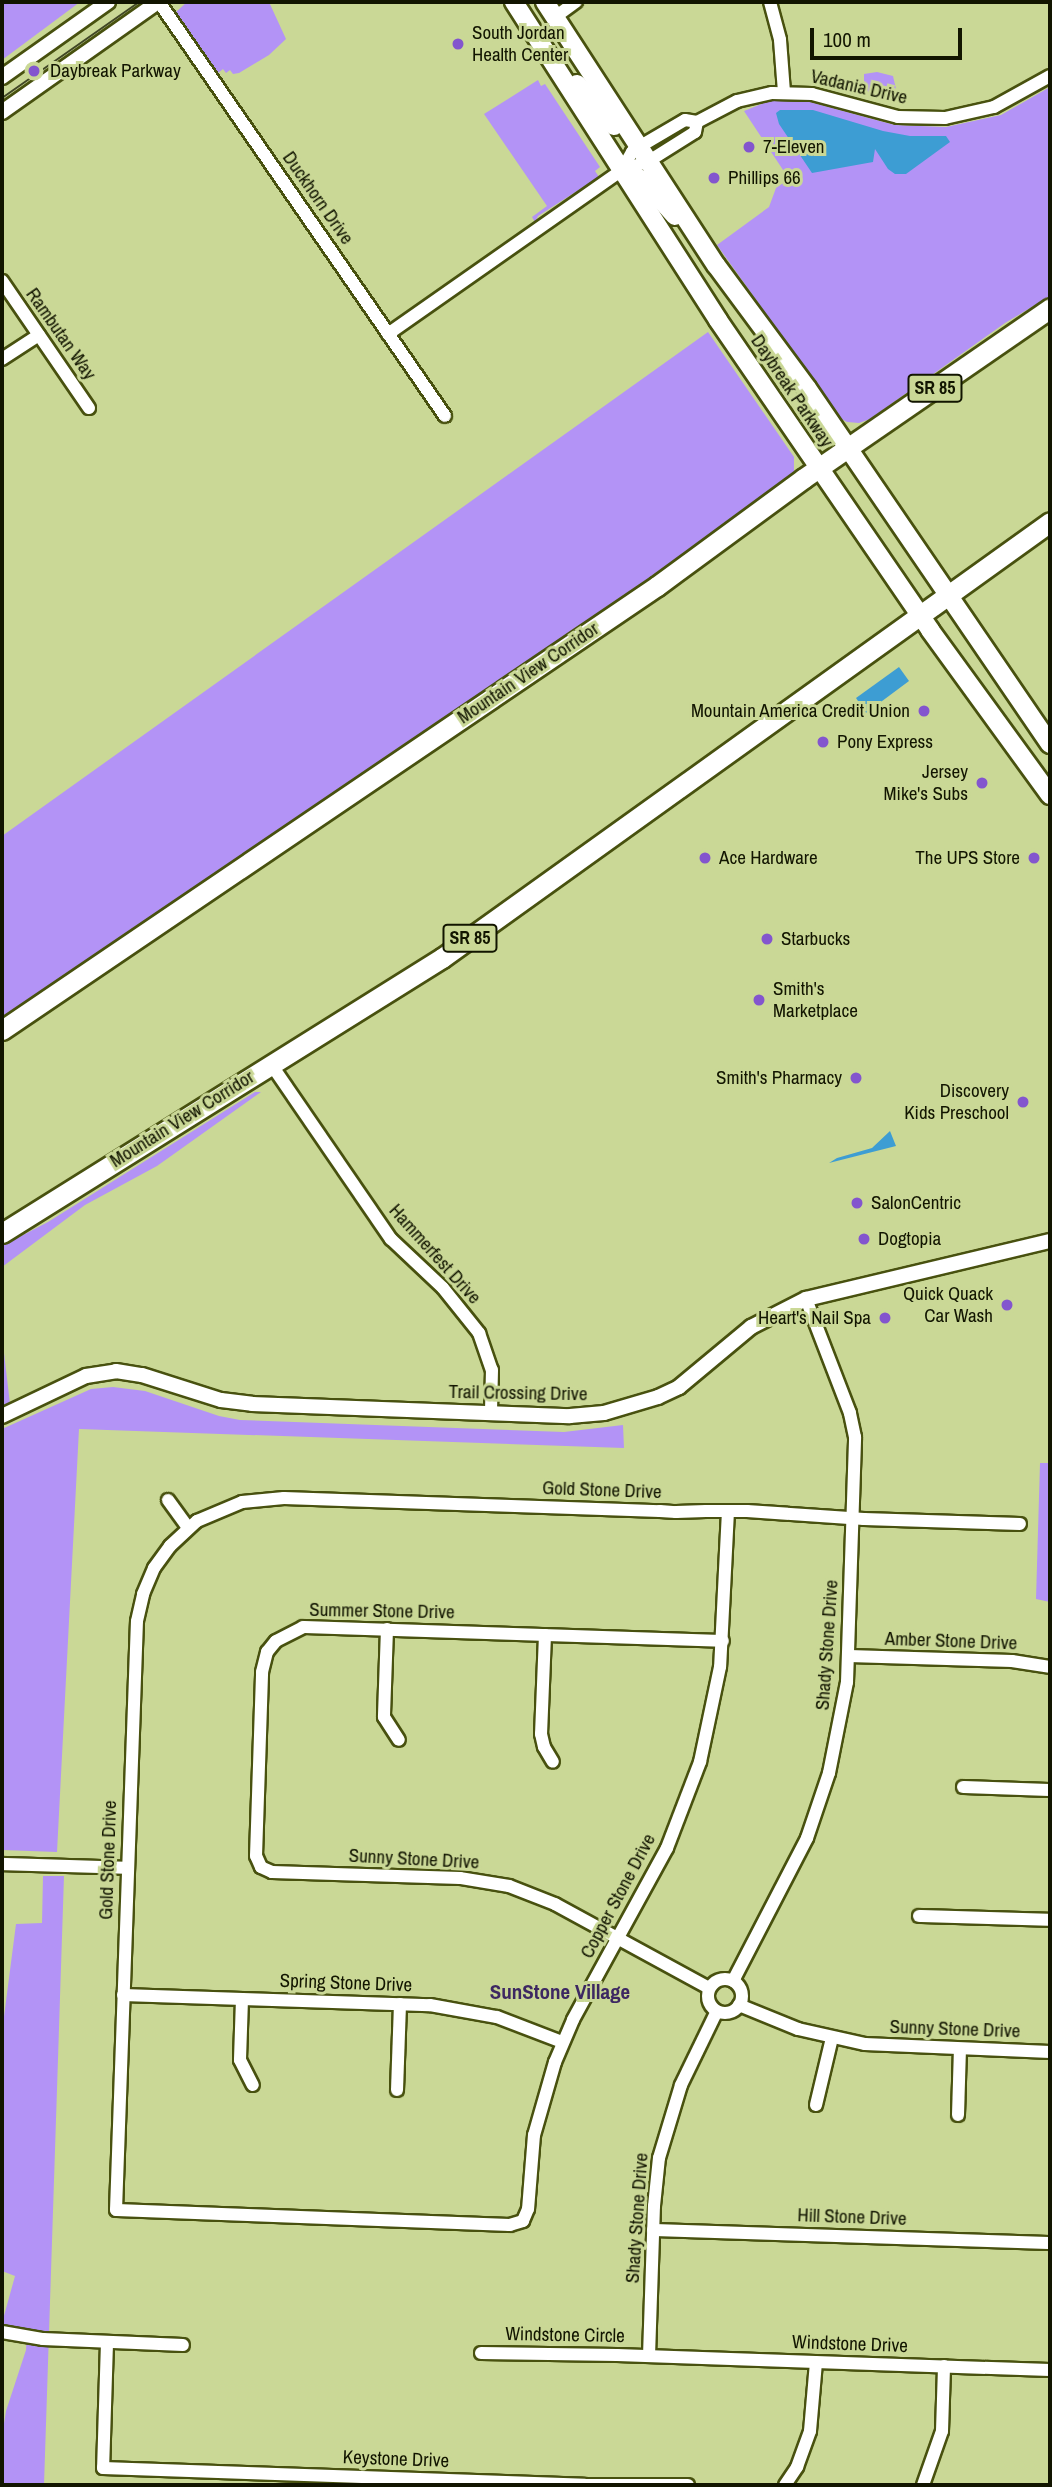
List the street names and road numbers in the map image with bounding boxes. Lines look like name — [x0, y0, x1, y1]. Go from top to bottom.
street label: Vadania Drive — [808, 65, 910, 109]
street label: Duckhorn Drive — [278, 147, 358, 249]
street label: Rambutan Way — [21, 284, 101, 384]
street label: Daybreak Parkway — [746, 330, 838, 452]
road number: SR 85 — [907, 374, 963, 402]
street label: Mountain View Corridor — [453, 617, 603, 729]
road number: SR 85 — [442, 923, 498, 953]
street label: Mountain View Corridor — [106, 1066, 258, 1172]
street label: Hammerfest Drive — [384, 1199, 486, 1309]
street label: Trail Crossing Drive — [448, 1380, 588, 1406]
street label: Gold Stone Drive — [542, 1477, 662, 1503]
street label: Shady Stone Drive — [811, 1579, 843, 1711]
street label: Summer Stone Drive — [309, 1598, 455, 1624]
street label: Amber Stone Drive — [884, 1627, 1018, 1655]
street label: Gold Stone Drive — [95, 1800, 121, 1920]
street label: Copper Stone Drive — [576, 1830, 660, 1962]
street label: Sunny Stone Drive — [348, 1844, 480, 1874]
street label: Spring Stone Drive — [279, 1969, 413, 1997]
street label: Sunny Stone Drive — [889, 2015, 1021, 2043]
street label: Shady Stone Drive — [621, 2152, 653, 2284]
street label: Hill Stone Drive — [797, 2204, 907, 2230]
street label: Windstone Circle — [505, 2323, 625, 2347]
street label: Windstone Drive — [792, 2331, 908, 2357]
street label: Keystone Drive — [342, 2446, 450, 2472]

